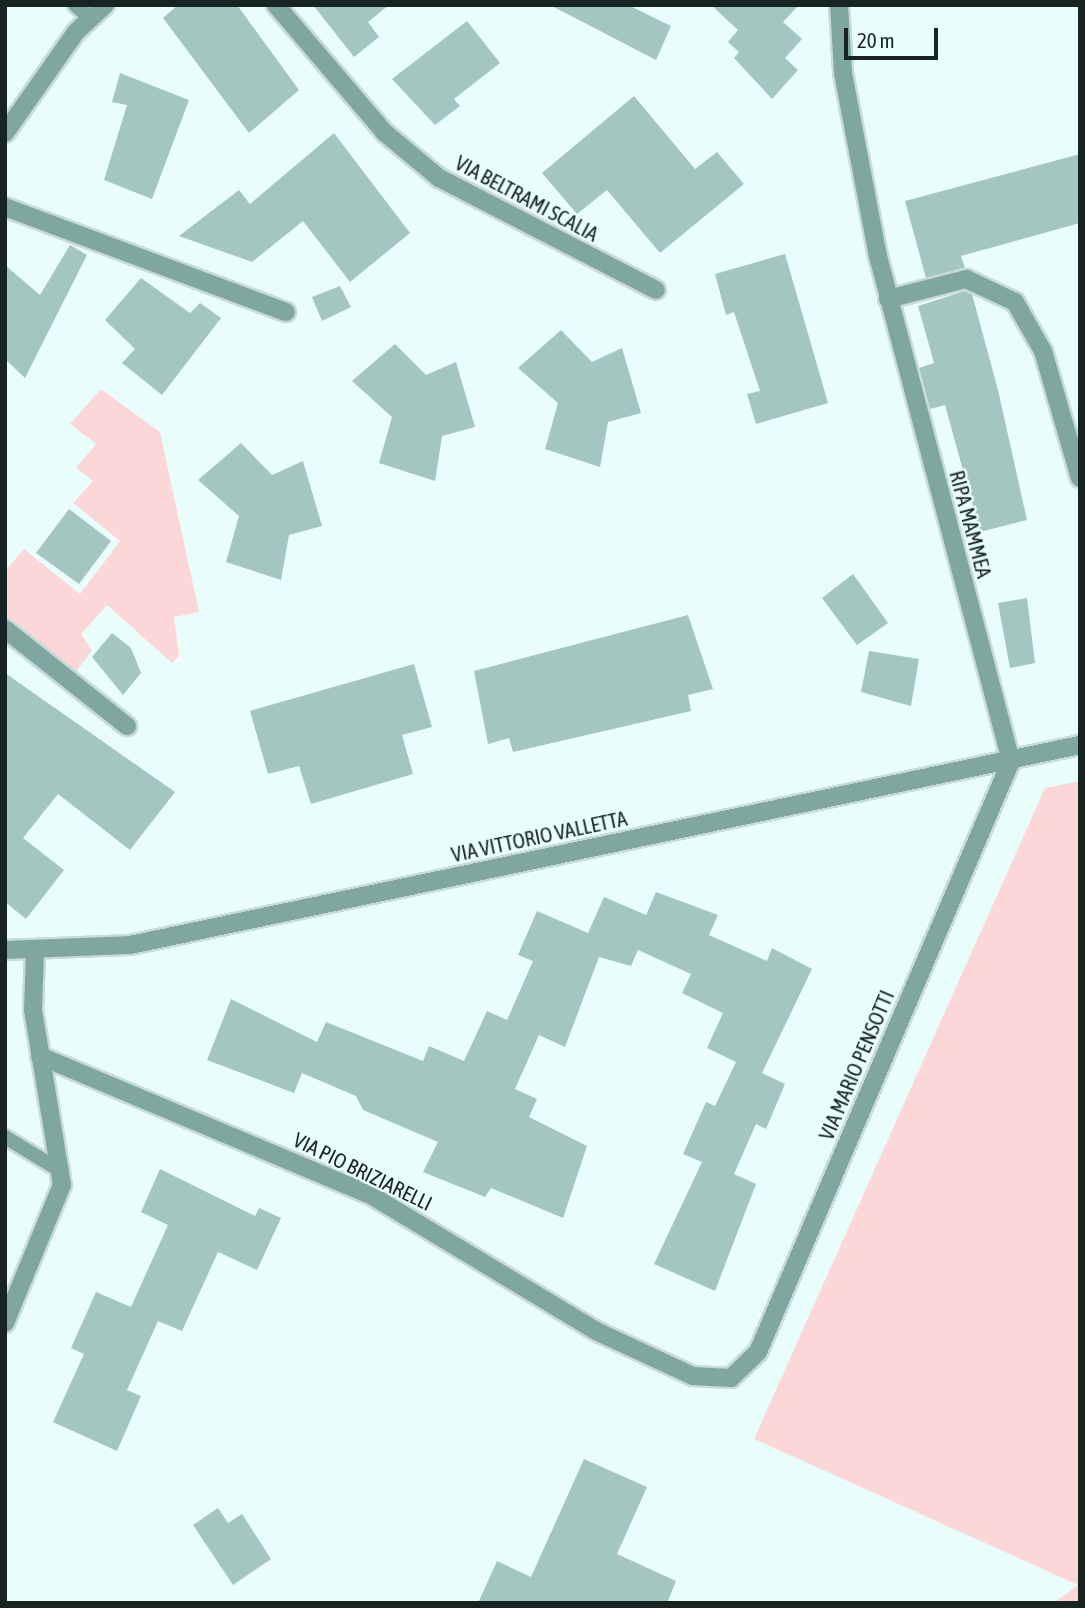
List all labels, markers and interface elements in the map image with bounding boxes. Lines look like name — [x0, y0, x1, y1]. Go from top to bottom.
scale bar — [847, 14, 942, 58]
text: 20 m — [857, 28, 895, 52]
street label: VIA BELTRAMI SCALIA — [451, 150, 603, 246]
street label: RIPA MAMMEA — [945, 468, 997, 580]
street label: VIA VITTORIO VALLETTA — [449, 805, 629, 867]
street label: VIA MARIO PENSOTTI — [813, 986, 899, 1144]
street label: VIA PIO BRIZIARELLI — [289, 1126, 437, 1216]

